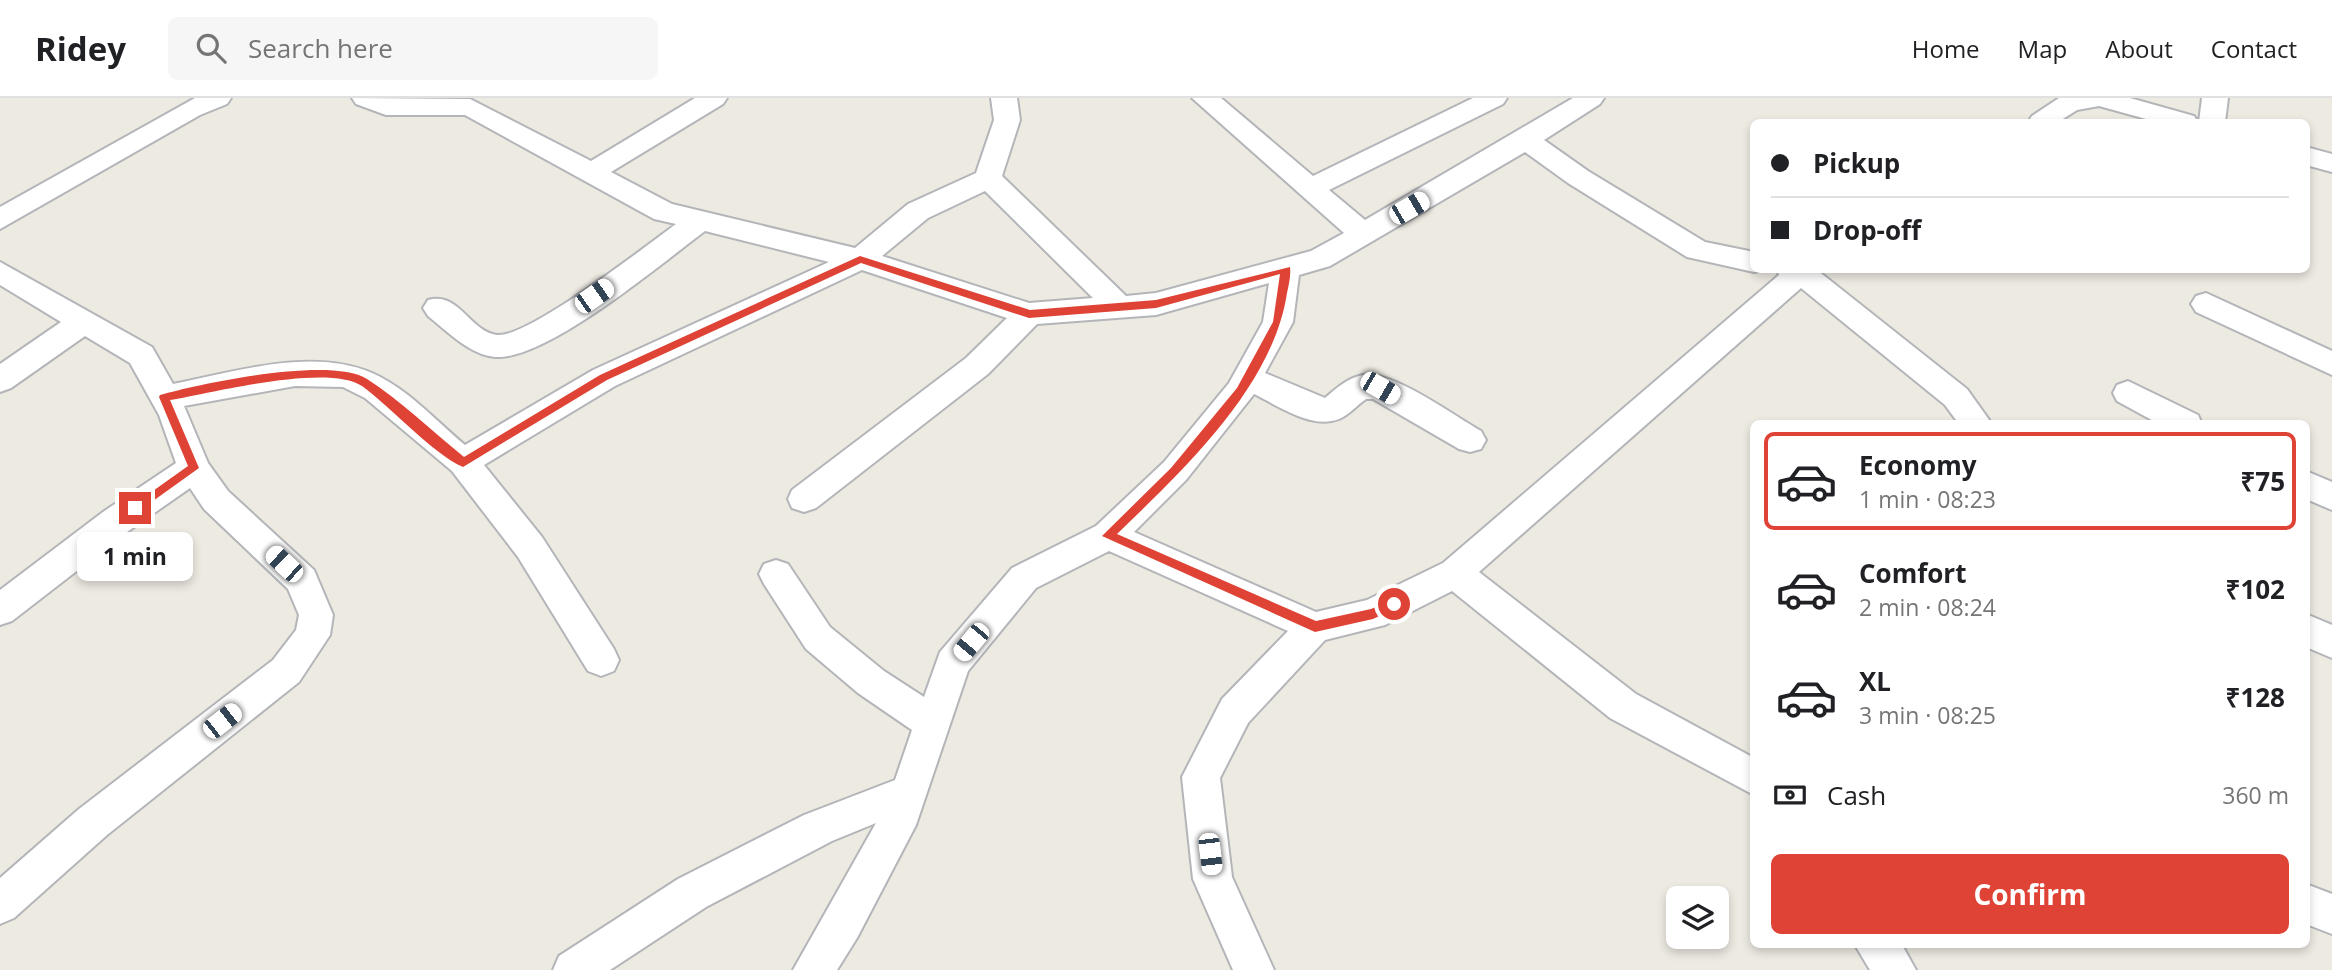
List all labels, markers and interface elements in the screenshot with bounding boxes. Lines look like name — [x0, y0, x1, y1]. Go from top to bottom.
search box — [168, 17, 658, 80]
text: Ridey — [35, 26, 126, 71]
icon: search — [192, 29, 230, 67]
text: Search here — [248, 30, 393, 66]
text: Home — [1912, 32, 1980, 65]
text: Map — [2018, 32, 2067, 65]
text: About — [2105, 32, 2173, 65]
text: Contact — [2211, 32, 2297, 65]
text: Pickup — [1813, 145, 1900, 181]
car — [1386, 188, 1433, 228]
text: Drop-off — [1813, 212, 1921, 248]
car — [571, 275, 618, 317]
car — [1357, 368, 1404, 408]
text: Economy — [1859, 447, 1977, 483]
icon: car — [1775, 450, 1838, 513]
text: ₹75 — [2240, 463, 2285, 499]
text: 1 min · 08:23 — [1859, 483, 1996, 515]
route end — [119, 492, 151, 524]
callout: 1 min — [77, 532, 193, 582]
text: 1 min — [103, 540, 167, 572]
car — [262, 542, 307, 586]
text: Comfort — [1859, 555, 1966, 591]
icon: car — [1775, 558, 1838, 621]
text: ₹102 — [2226, 571, 2285, 607]
route start — [1378, 588, 1410, 620]
text: 2 min · 08:24 — [1859, 591, 1996, 623]
car — [950, 619, 993, 665]
text: XL — [1859, 663, 1891, 699]
icon: car — [1775, 666, 1838, 729]
text: ₹128 — [2226, 679, 2285, 715]
text: 3 min · 08:25 — [1859, 699, 1996, 731]
car — [199, 700, 246, 742]
icon: cash — [1771, 776, 1809, 814]
text: Cash — [1827, 777, 1886, 813]
text: 360 m — [2222, 779, 2289, 811]
car — [1198, 832, 1223, 876]
button: Confirm — [1771, 854, 2289, 934]
map controls — [1666, 886, 1729, 949]
button: layers — [1666, 886, 1729, 949]

